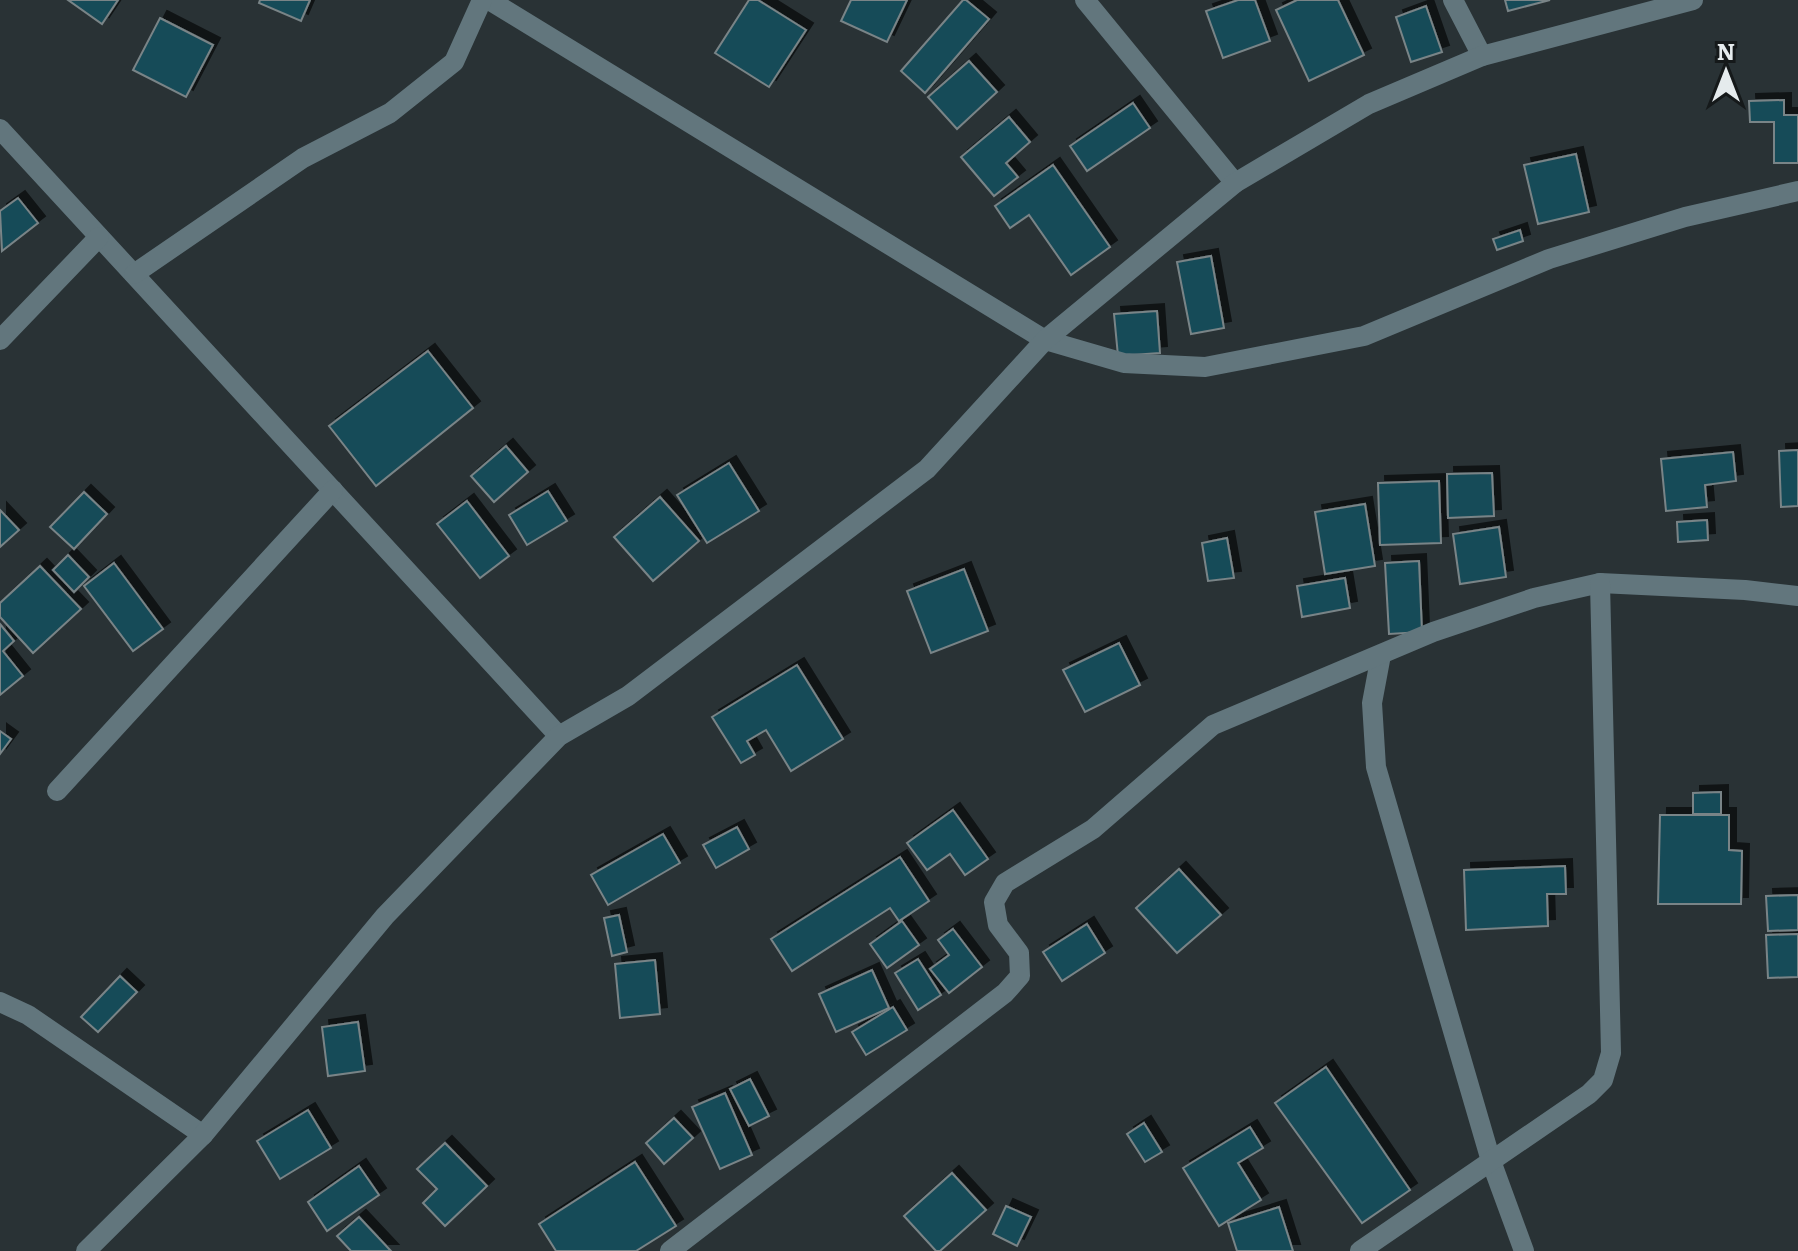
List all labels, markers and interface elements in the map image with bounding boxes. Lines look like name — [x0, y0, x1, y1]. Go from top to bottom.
north arrow — [1686, 32, 1766, 112]
text: N — [1717, 34, 1735, 67]

